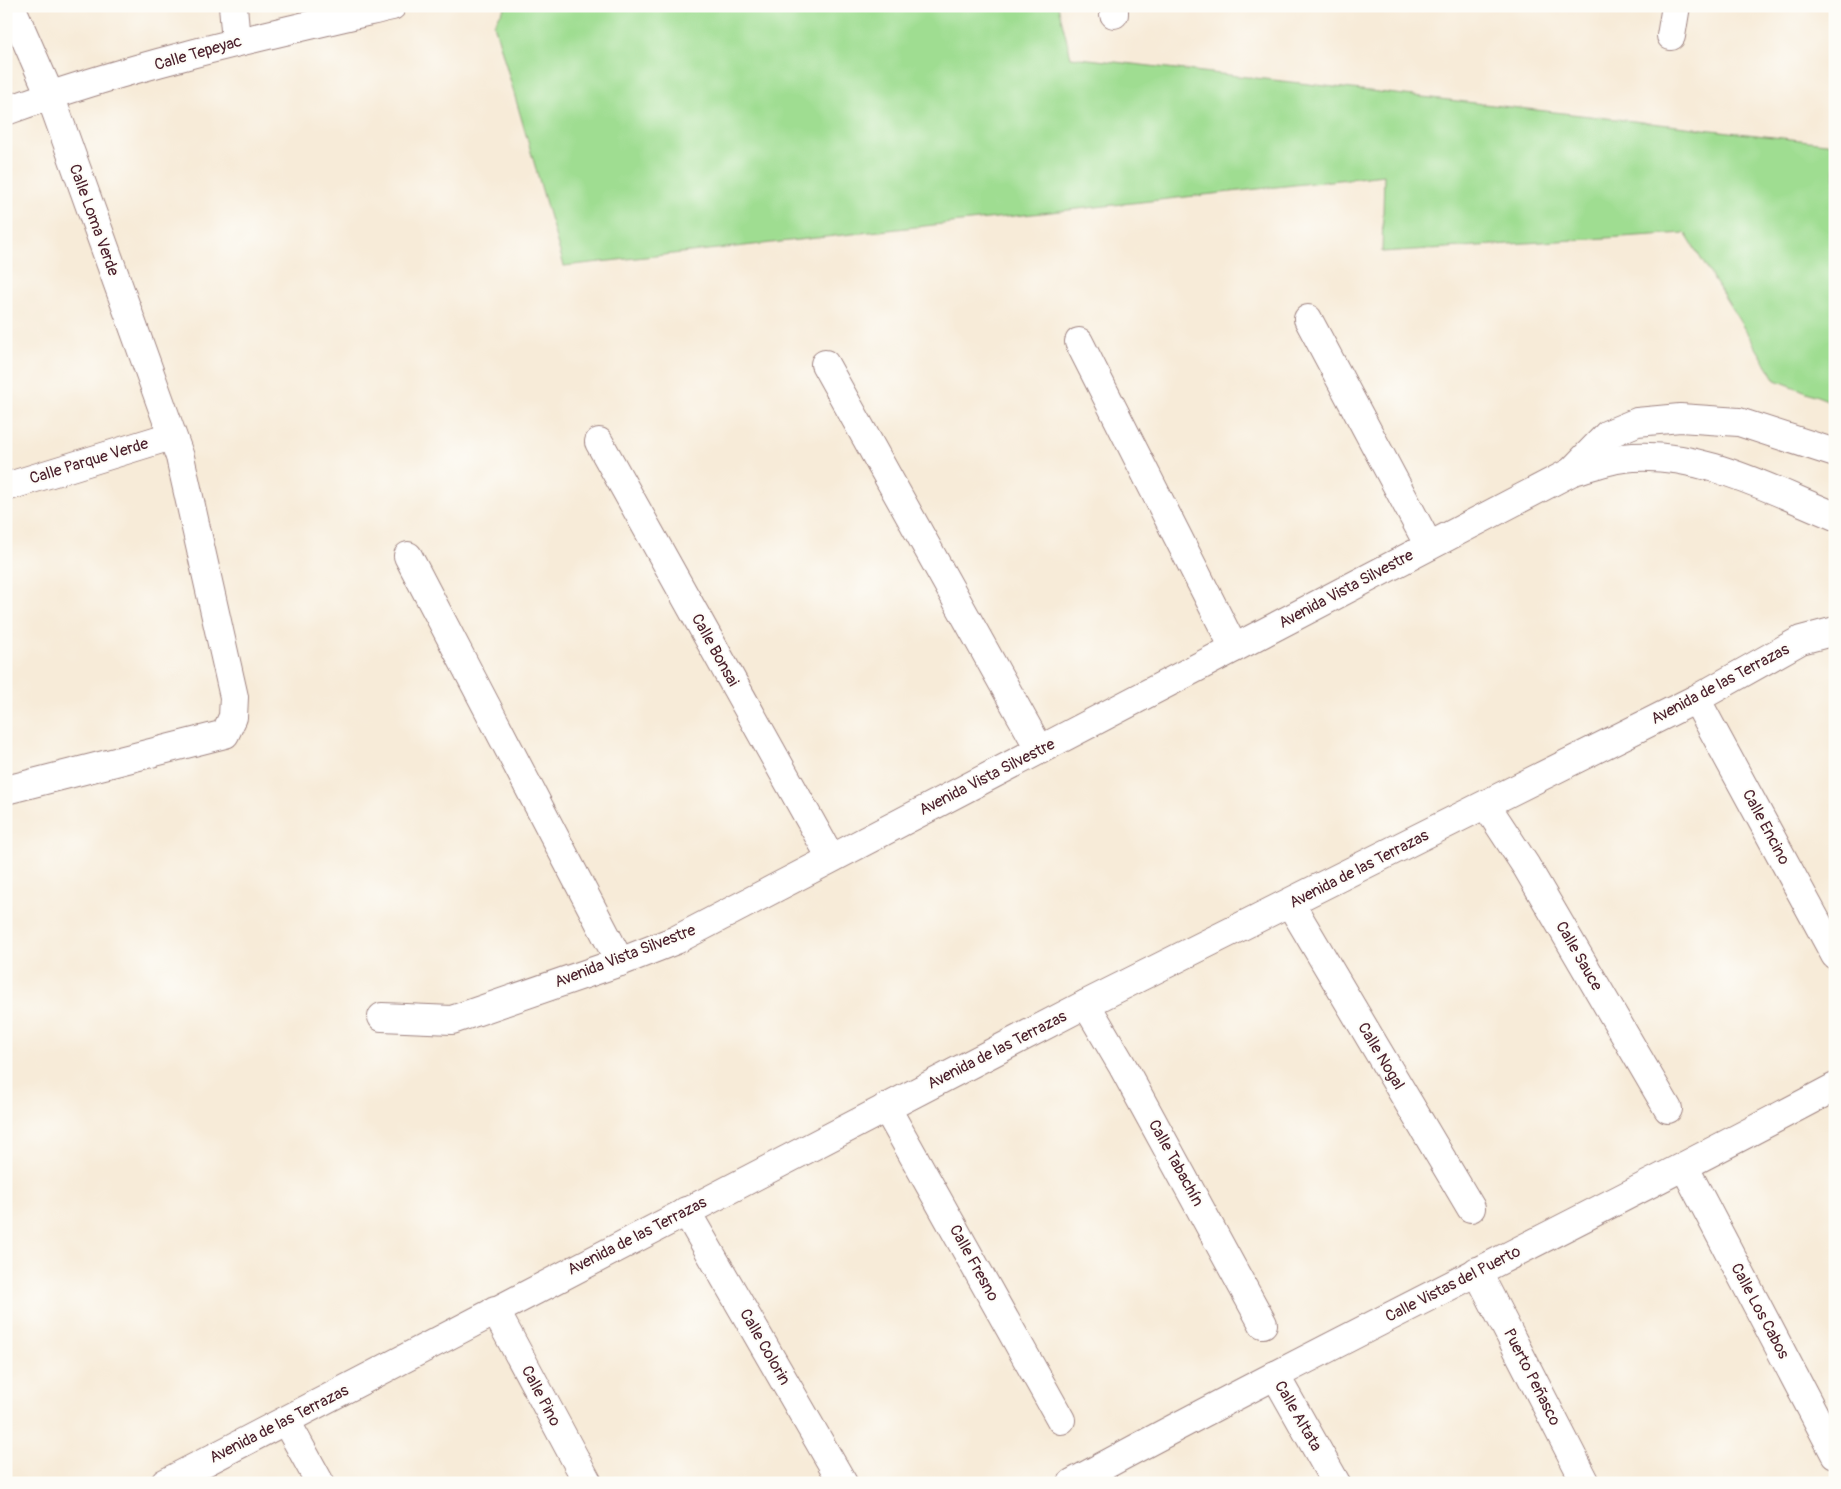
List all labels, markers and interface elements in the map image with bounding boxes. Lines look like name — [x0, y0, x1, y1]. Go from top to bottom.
street label: Calle Tepeyac — [152, 31, 244, 75]
street label: Calle Loma Verde — [65, 161, 123, 279]
street label: Calle Parque Verde — [27, 433, 151, 489]
street label: Avenida Vista Silvestre — [1275, 545, 1417, 633]
street label: Calle Bonsai — [687, 610, 743, 690]
street label: Avenida de las Terrazas — [1647, 639, 1793, 729]
street label: Avenida Vista Silvestre — [916, 734, 1058, 820]
street label: Calle Encino — [1738, 786, 1794, 868]
street label: Avenida de las Terrazas — [1286, 825, 1432, 913]
street label: Calle Sauce — [1551, 918, 1607, 994]
street label: Avenida Vista Silvestre — [552, 920, 699, 992]
street label: Avenida de las Terrazas — [924, 1006, 1070, 1094]
street label: Calle Nogal — [1353, 1019, 1409, 1093]
street label: Calle Tabachín — [1144, 1116, 1208, 1210]
street label: Avenida de las Terrazas — [564, 1192, 710, 1280]
street label: Calle Fresno — [945, 1221, 1003, 1305]
street label: Calle Vistas del Puerto — [1382, 1241, 1524, 1327]
street label: Calle Los Cabos — [1726, 1260, 1794, 1362]
street label: Calle Colorin — [735, 1305, 795, 1389]
street label: Puerto Peñasco — [1499, 1325, 1565, 1429]
street label: Calle Pino — [517, 1362, 565, 1430]
street label: Calle Altata — [1270, 1377, 1326, 1455]
street label: Avenida de las Terrazas — [206, 1380, 352, 1468]

